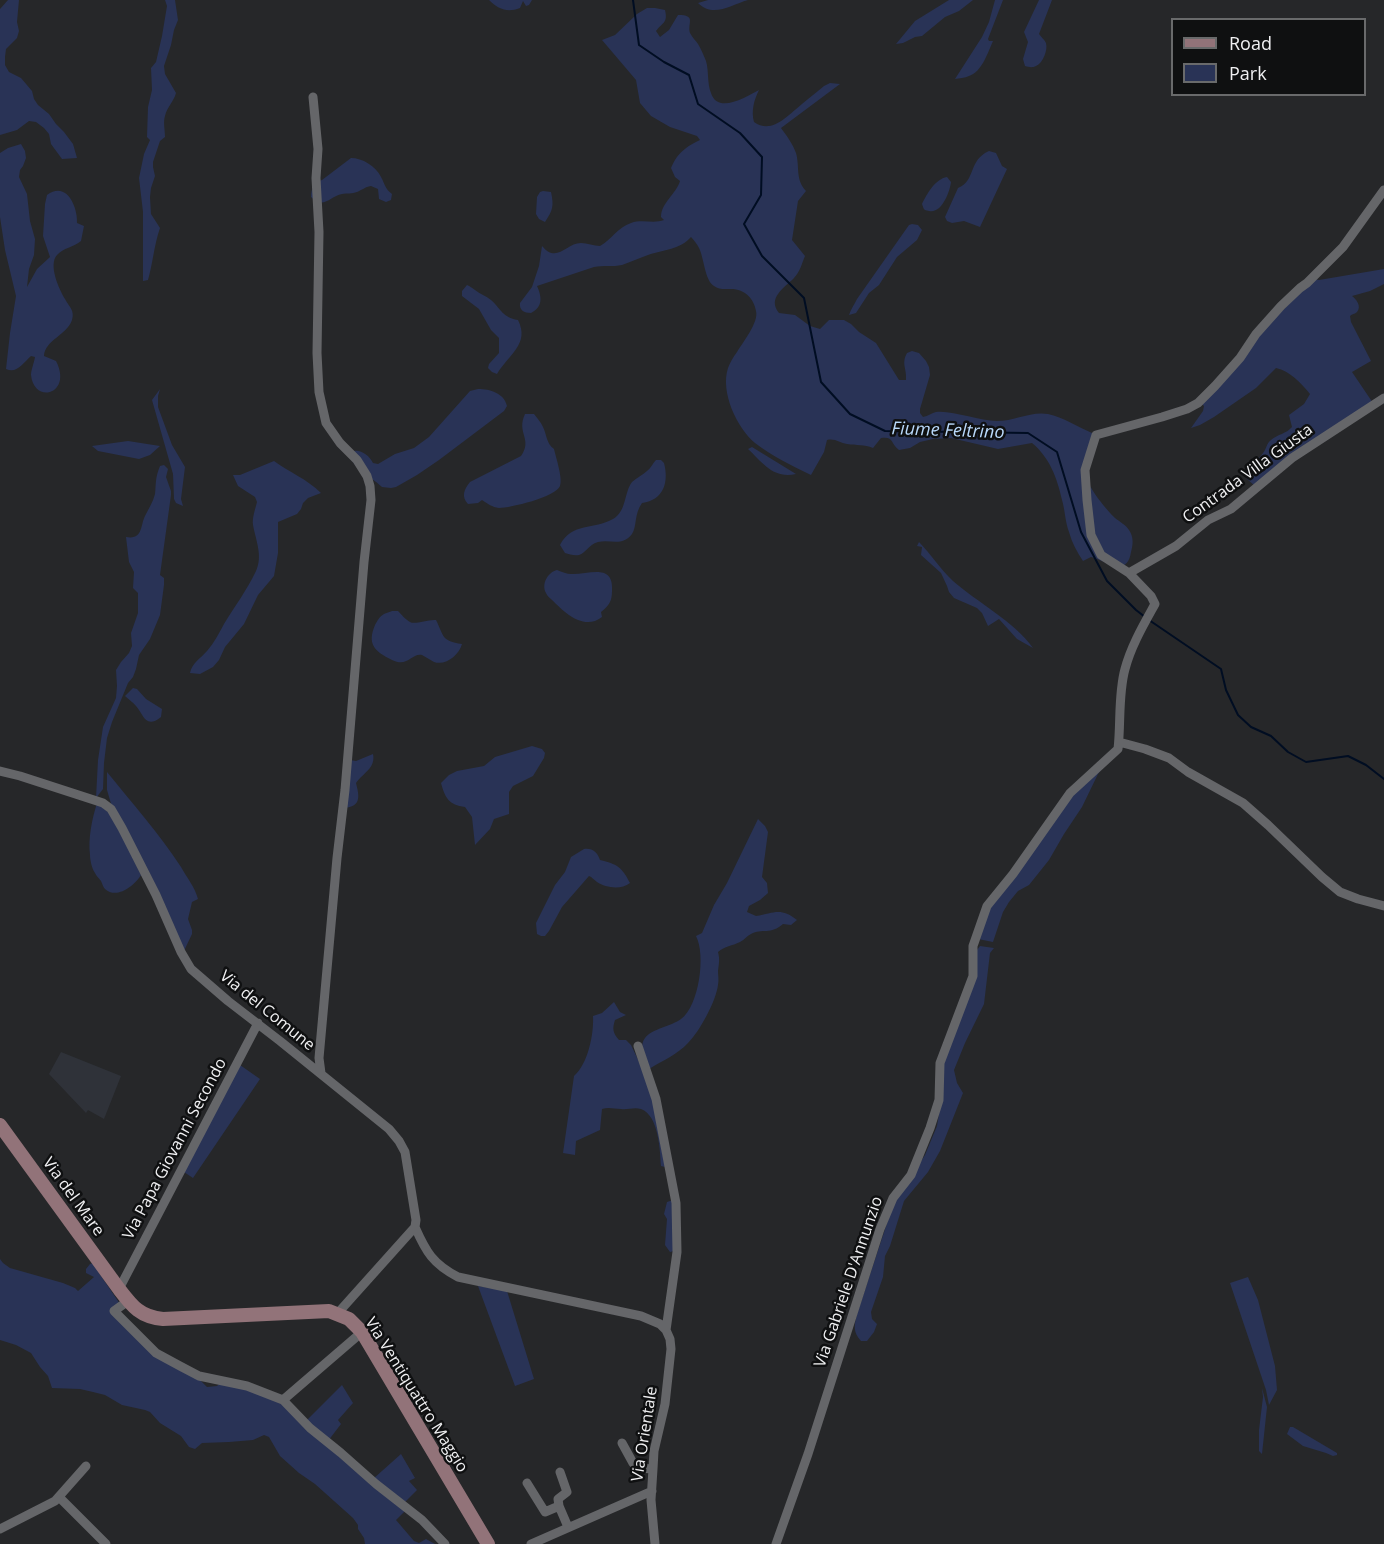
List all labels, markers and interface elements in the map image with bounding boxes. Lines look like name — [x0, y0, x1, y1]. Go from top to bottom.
legend — [1171, 18, 1366, 96]
text: Road — [1229, 31, 1272, 55]
text: Park — [1229, 61, 1267, 85]
water label: Fiume Feltrino — [891, 418, 1005, 444]
street label: Contrada Villa Giusta — [1179, 420, 1317, 528]
street label: Via del Comune — [216, 967, 318, 1055]
street label: Via Papa Giovanni Secondo — [119, 1055, 231, 1243]
street label: Via del Mare — [38, 1154, 108, 1240]
street label: Via Gabriele D'Annunzio — [811, 1194, 887, 1370]
street label: Via Ventiquattro Maggio — [360, 1314, 472, 1476]
street label: Via Orientale — [628, 1385, 662, 1483]

